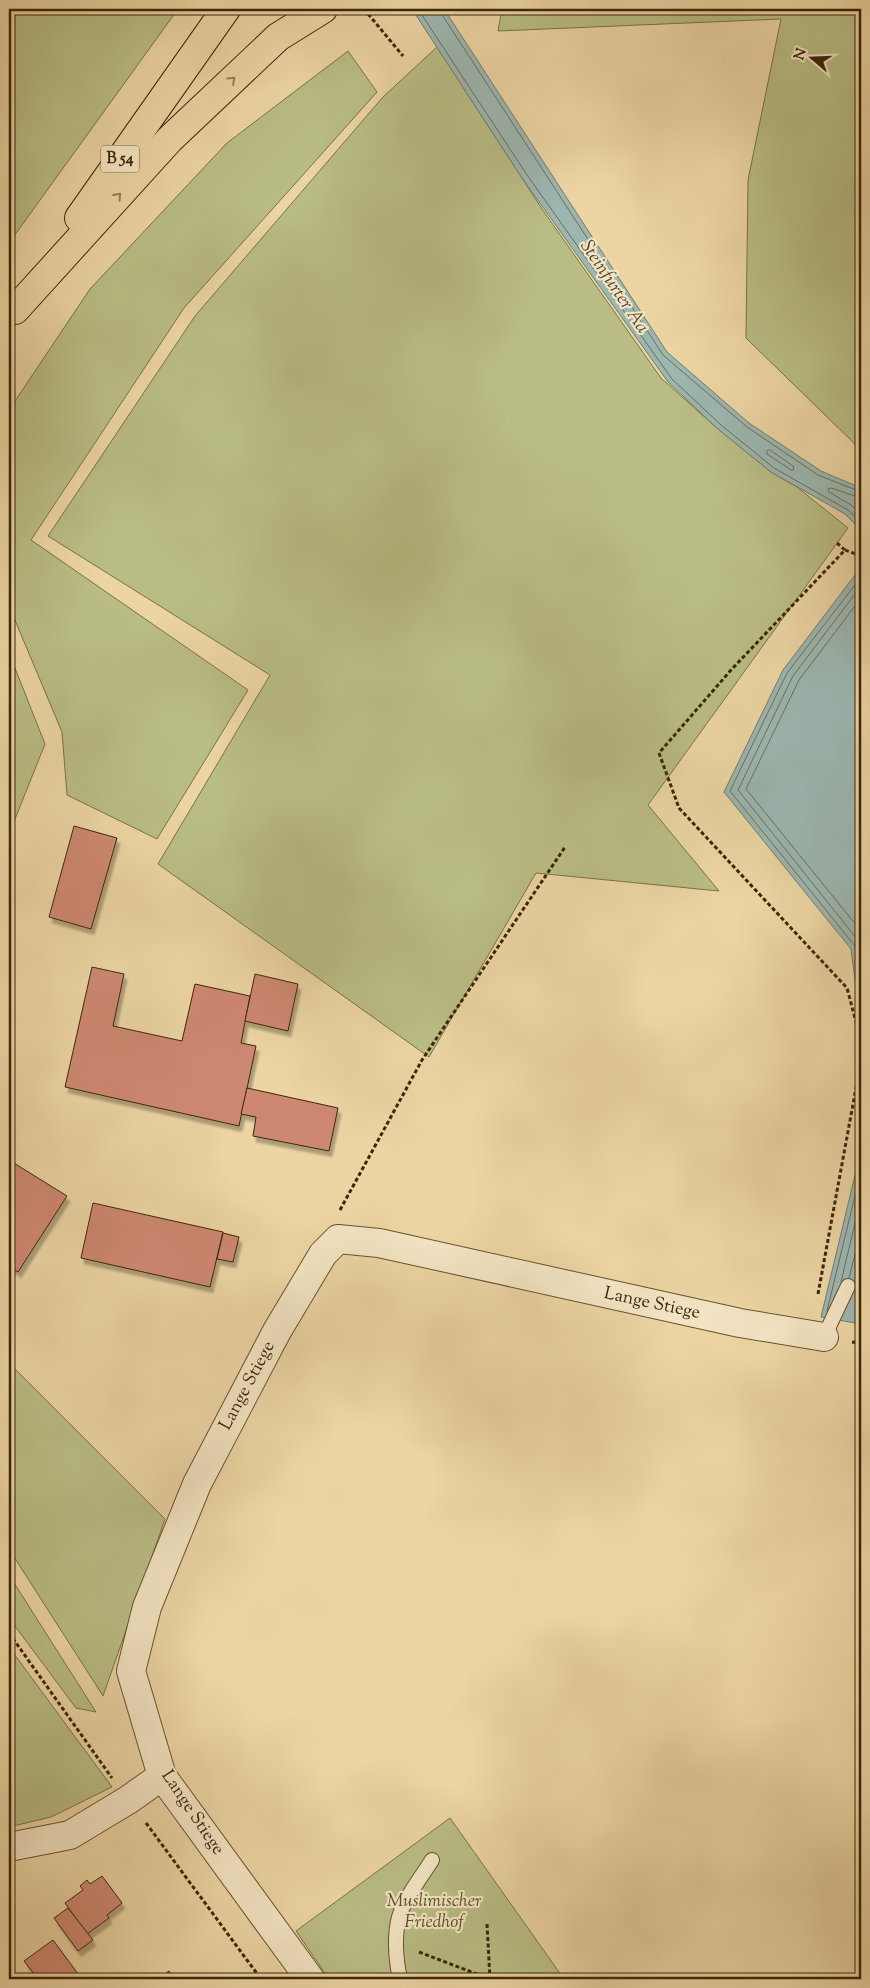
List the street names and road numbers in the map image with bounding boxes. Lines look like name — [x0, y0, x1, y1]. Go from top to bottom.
road number: B 54 — [101, 146, 139, 172]
street label: Lange Stiege — [601, 1281, 703, 1327]
street label: Lange Stiege — [214, 1337, 282, 1435]
street label: Lange Stiege — [154, 1765, 230, 1861]

